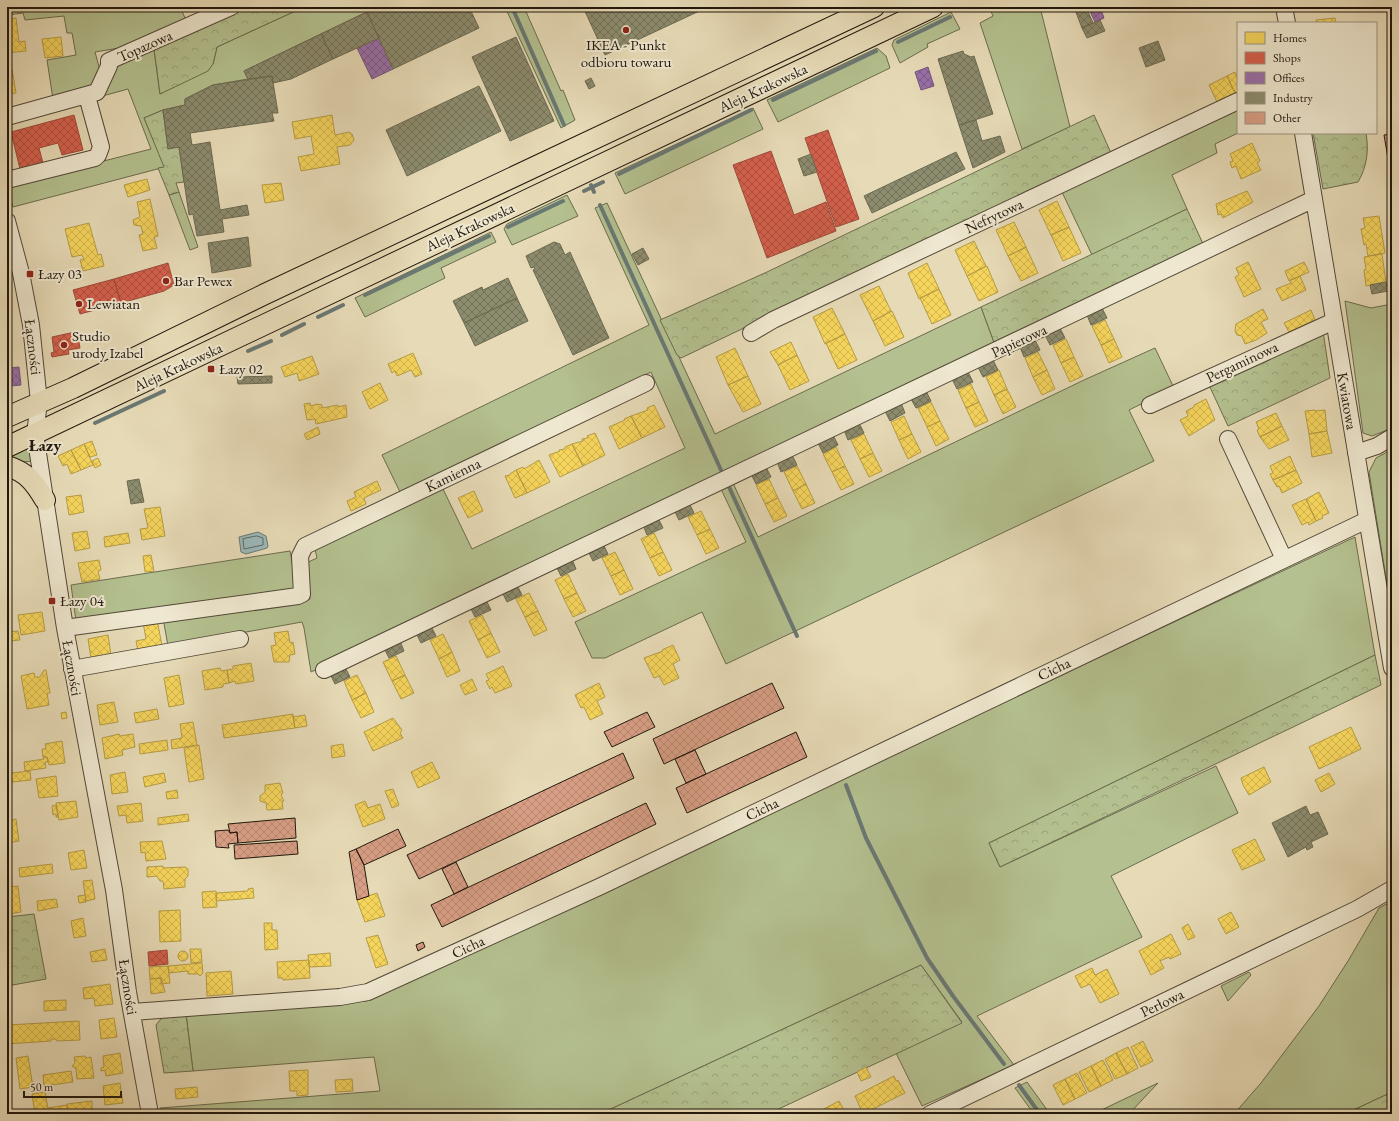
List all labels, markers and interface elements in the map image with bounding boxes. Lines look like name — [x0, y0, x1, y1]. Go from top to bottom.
legend — [1237, 22, 1377, 134]
street label: Topazowa — [114, 25, 175, 66]
marker: IKEA - Punkt odbioru towaru — [621, 25, 631, 35]
text: Homes — [1273, 30, 1307, 46]
place label: IKEA - Punkt odbioru towaru — [581, 35, 671, 71]
text: Shops — [1273, 50, 1301, 66]
street label: Aleja Krakowska — [714, 59, 810, 117]
text: Offices — [1273, 70, 1305, 86]
text: Industry — [1273, 90, 1313, 106]
text: Other — [1273, 110, 1301, 126]
street label: Nefrytowa — [962, 194, 1026, 237]
street label: Aleja Krakowska — [421, 198, 517, 256]
place label: Łazy 03 — [38, 264, 82, 283]
marker: Łazy 03 — [25, 269, 35, 279]
place label: Bar Pewex — [174, 271, 233, 290]
marker: Bar Pewex — [161, 276, 171, 286]
place label: Lewiatan — [87, 294, 140, 313]
marker: Lewiatan — [74, 299, 84, 309]
street label: Łączności — [21, 318, 46, 376]
street label: Papierowa — [988, 319, 1050, 362]
place label: Studio urody Izabel — [72, 326, 144, 362]
street label: Pergaminowa — [1203, 337, 1281, 387]
street label: Aleja Krakowska — [129, 338, 225, 396]
marker: Studio urody Izabel — [59, 340, 69, 350]
place label: Łazy 02 — [219, 359, 264, 378]
marker: Łazy 02 — [206, 364, 216, 374]
street label: Kwiatowa — [1333, 371, 1362, 431]
district label: Łazy — [29, 434, 62, 456]
street label: Kamienna — [422, 453, 484, 496]
place label: Łazy 04 — [60, 591, 105, 610]
marker: Łazy 04 — [47, 596, 57, 606]
street label: Łączności — [58, 639, 87, 698]
street label: Cicha — [1034, 653, 1073, 685]
street label: Cicha — [742, 793, 781, 825]
street label: Cicha — [448, 931, 487, 962]
street label: Łączności — [115, 958, 142, 1016]
street label: Perłowa — [1137, 984, 1187, 1021]
scale bar — [24, 1073, 121, 1099]
text: 50 m — [30, 1079, 54, 1095]

